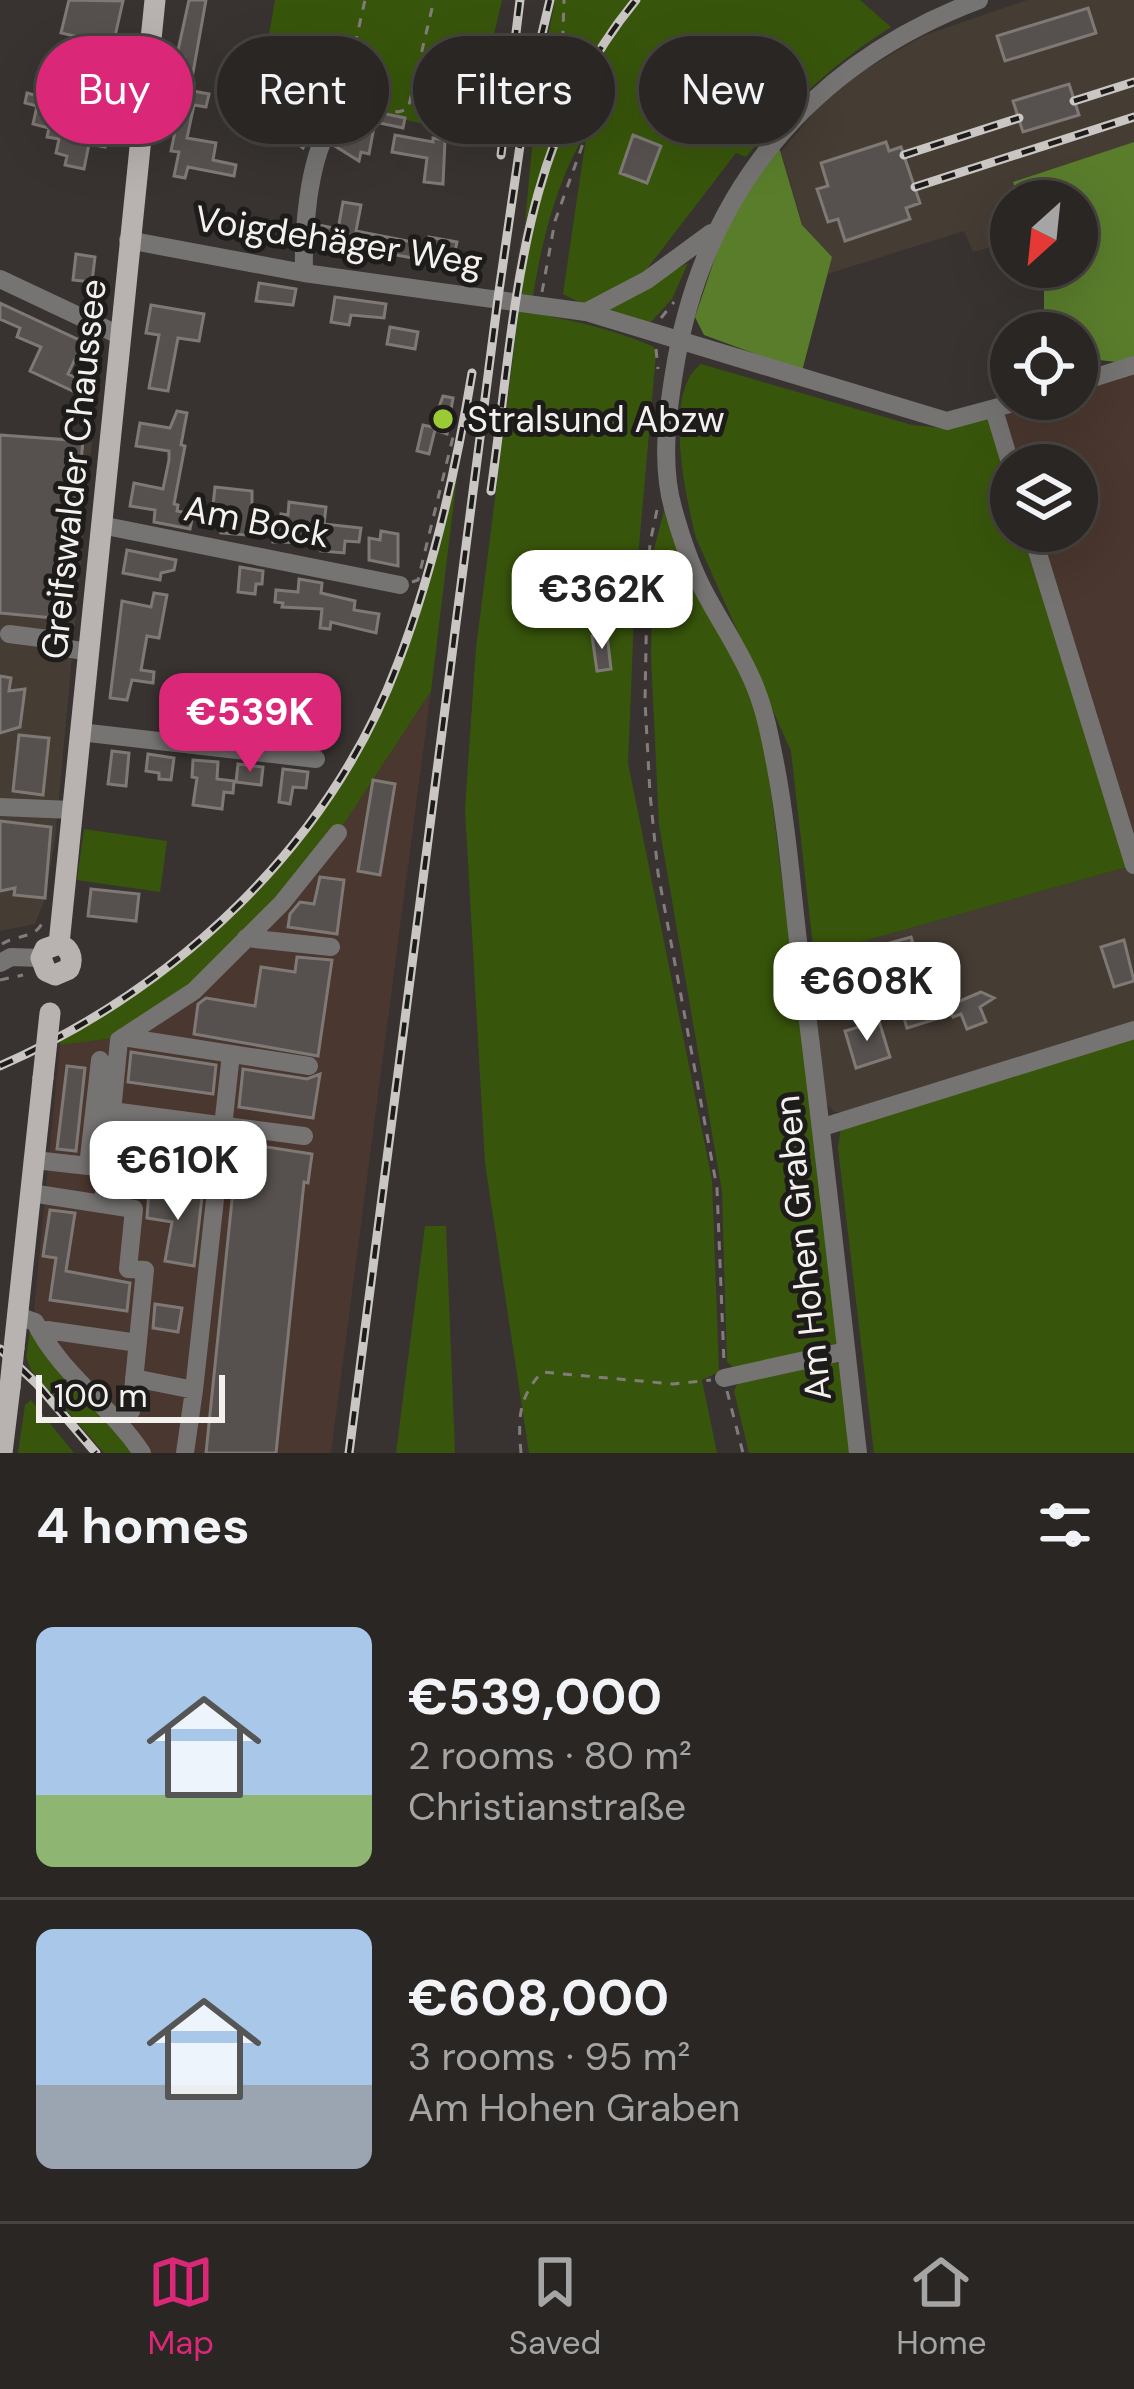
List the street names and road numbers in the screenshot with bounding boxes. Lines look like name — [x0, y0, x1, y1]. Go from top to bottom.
street label: Voigdehäger Weg — [192, 195, 486, 286]
street label: Greifswalder Chaussee — [30, 277, 117, 662]
street label: Am Bock — [180, 484, 334, 559]
street label: Am Hohen Graben — [763, 1093, 842, 1403]

